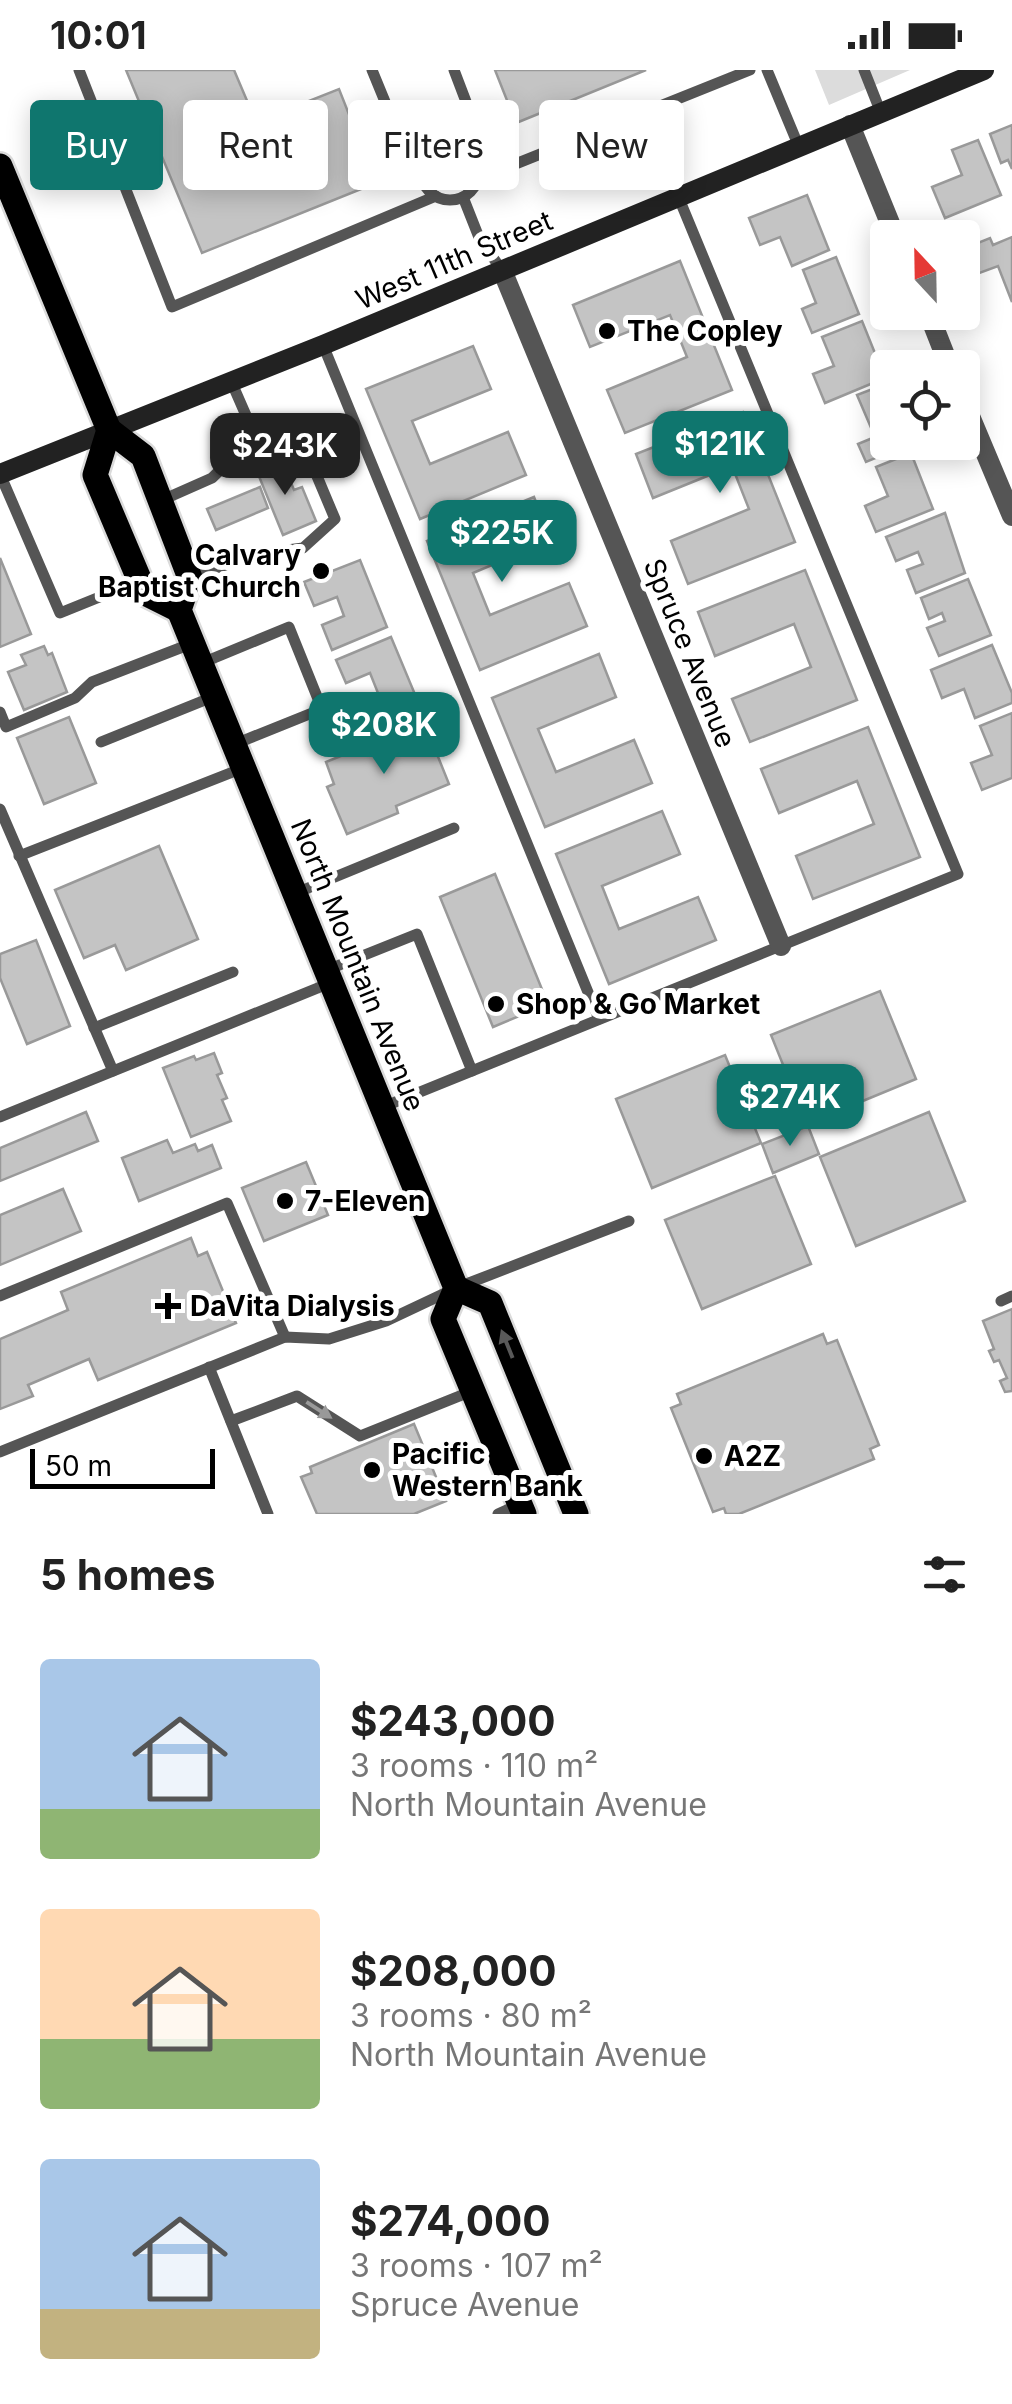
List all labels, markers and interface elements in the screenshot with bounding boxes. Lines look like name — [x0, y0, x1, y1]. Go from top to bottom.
text: 10:01 — [50, 12, 147, 58]
chip: Buy — [30, 100, 163, 190]
chip: Rent — [183, 100, 328, 190]
chip: Filters — [348, 100, 519, 190]
chip: New — [539, 100, 684, 190]
street label: West 11th Street — [351, 203, 557, 317]
north arrow — [870, 220, 980, 330]
map controls — [870, 220, 980, 460]
place label: The Copley — [627, 314, 783, 348]
marker: The Copley — [596, 320, 618, 342]
button: locate — [870, 350, 980, 460]
pin: $121K — [650, 411, 790, 496]
pin: $243K — [215, 413, 355, 498]
text: $121K — [674, 424, 766, 463]
text: $243K — [232, 426, 338, 465]
pin: $225K — [432, 500, 572, 585]
text: $225K — [450, 513, 554, 552]
place label: Calvary Baptist Church — [98, 538, 301, 604]
street label: Spruce Avenue — [637, 554, 743, 752]
marker: Calvary Baptist Church — [310, 560, 332, 582]
pin: $208K — [314, 692, 454, 777]
text: $208K — [331, 705, 437, 744]
street label: North Mountain Avenue — [284, 814, 432, 1116]
place label: Shop & Go Market — [516, 987, 760, 1021]
marker: Shop & Go Market — [485, 993, 507, 1015]
pin: $274K — [720, 1064, 860, 1149]
text: $274K — [739, 1077, 841, 1116]
place label: 7-Eleven — [305, 1184, 426, 1218]
marker: 7-Eleven — [274, 1190, 296, 1212]
place label: DaVita Dialysis — [190, 1289, 395, 1323]
marker: DaVita Dialysis — [155, 1293, 181, 1319]
one-way arrow — [498, 1329, 514, 1359]
one-way arrow — [306, 1400, 333, 1418]
place label: Pacific Western Bank — [392, 1437, 584, 1503]
place label: A2Z — [724, 1439, 781, 1473]
scale bar — [30, 1444, 215, 1488]
marker: A2Z — [693, 1445, 715, 1467]
text: 50 m — [45, 1449, 112, 1483]
marker: Pacific Western Bank — [361, 1459, 383, 1481]
icon: filters — [917, 1547, 972, 1602]
text: 5 homes — [40, 1549, 216, 1600]
text: $243,000 — [350, 1695, 556, 1746]
icon: home — [120, 1699, 240, 1819]
text: 3 rooms · 110 m² — [350, 1746, 598, 1785]
text: North Mountain Avenue — [350, 1785, 707, 1824]
text: $208,000 — [350, 1945, 557, 1996]
icon: home — [120, 1949, 240, 2069]
text: 3 rooms · 80 m² — [350, 1996, 592, 2035]
text: North Mountain Avenue — [350, 2035, 707, 2074]
text: $274,000 — [350, 2195, 551, 2246]
icon: home — [120, 2199, 240, 2319]
text: 3 rooms · 107 m² — [350, 2246, 603, 2285]
text: Spruce Avenue — [350, 2285, 579, 2324]

